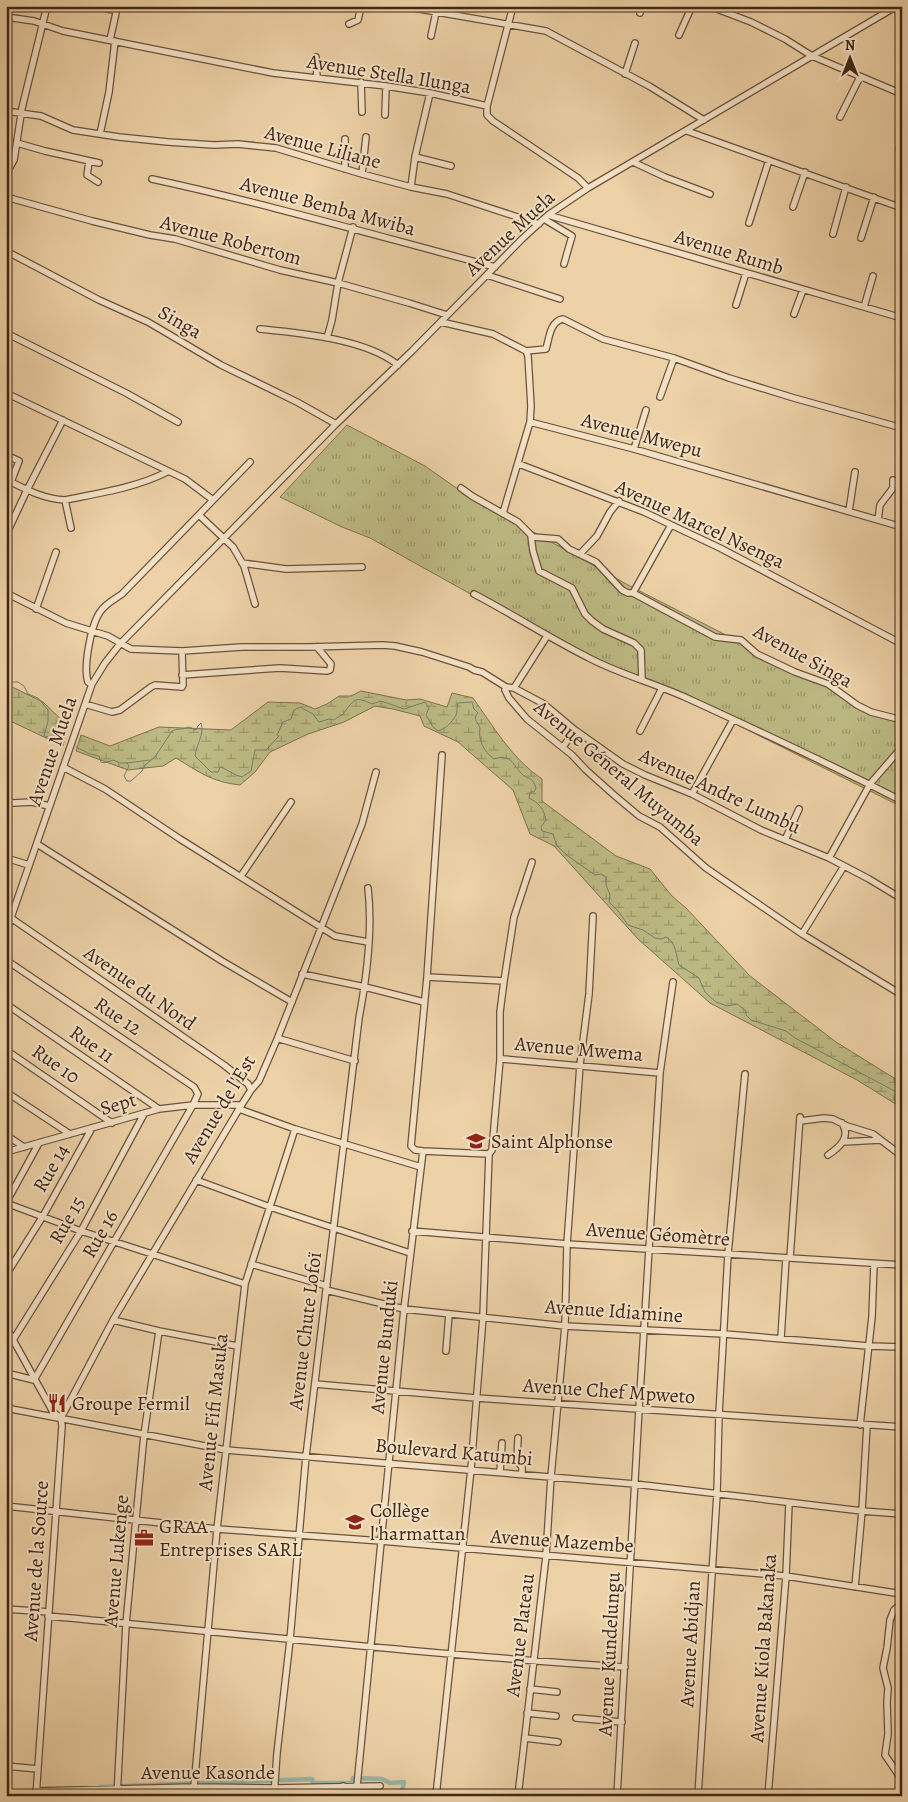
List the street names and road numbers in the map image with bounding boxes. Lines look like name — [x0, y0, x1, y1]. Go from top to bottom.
street label: Avenue Stella Ilunga — [304, 48, 474, 100]
street label: Avenue Liliane — [261, 118, 384, 175]
street label: Avenue Bemba Mwiba — [237, 169, 419, 243]
street label: Avenue Muela — [458, 184, 561, 282]
street label: Avenue Robertom — [156, 208, 305, 272]
street label: Avenue Rumb — [670, 222, 787, 281]
street label: Singa — [153, 299, 207, 346]
street label: Avenue Mwepu — [578, 406, 706, 464]
street label: Avenue Marcel Nsenga — [610, 472, 790, 575]
street label: Avenue Singa — [748, 617, 858, 695]
street label: Avenue Muela — [20, 692, 84, 810]
street label: Avenue Géneral Muyumba — [528, 693, 710, 853]
street label: Avenue Andre Lumbu — [634, 741, 805, 840]
street label: Avenue du Nord — [78, 939, 202, 1037]
street label: Rue 12 — [89, 990, 147, 1042]
street label: Rue 11 — [64, 1019, 120, 1069]
street label: Avenue Mwema — [513, 1030, 645, 1068]
street label: Rue 10 — [27, 1038, 85, 1090]
street label: Avenue de l'Est — [175, 1049, 262, 1169]
street label: Sept — [97, 1086, 140, 1122]
street label: Rue 14 — [26, 1139, 76, 1197]
street label: Rue 15 — [43, 1191, 91, 1249]
street label: Rue 16 — [75, 1205, 125, 1263]
street label: Avenue Géomètre — [584, 1215, 731, 1252]
street label: Avenue Chute Lofoï — [282, 1250, 328, 1413]
street label: Avenue Bunduki — [363, 1279, 404, 1416]
street label: Avenue Idiamine — [543, 1293, 684, 1329]
street label: Avenue Fifi Masuka — [191, 1331, 235, 1493]
street label: Avenue Chef Mpweto — [521, 1371, 696, 1410]
street label: Boulevard Katumbi — [374, 1432, 534, 1472]
street label: Avenue de la Source — [17, 1480, 55, 1643]
street label: Avenue Lukenge — [97, 1494, 135, 1629]
street label: Avenue Mazembe — [488, 1522, 635, 1559]
street label: Avenue Kiola Bakanaka — [743, 1552, 783, 1744]
street label: Avenue Plateau — [499, 1571, 541, 1699]
street label: Avenue Kundelungu — [591, 1571, 627, 1738]
street label: Avenue Abidjan — [673, 1580, 707, 1709]
street label: Avenue Kasonde — [140, 1759, 275, 1786]

